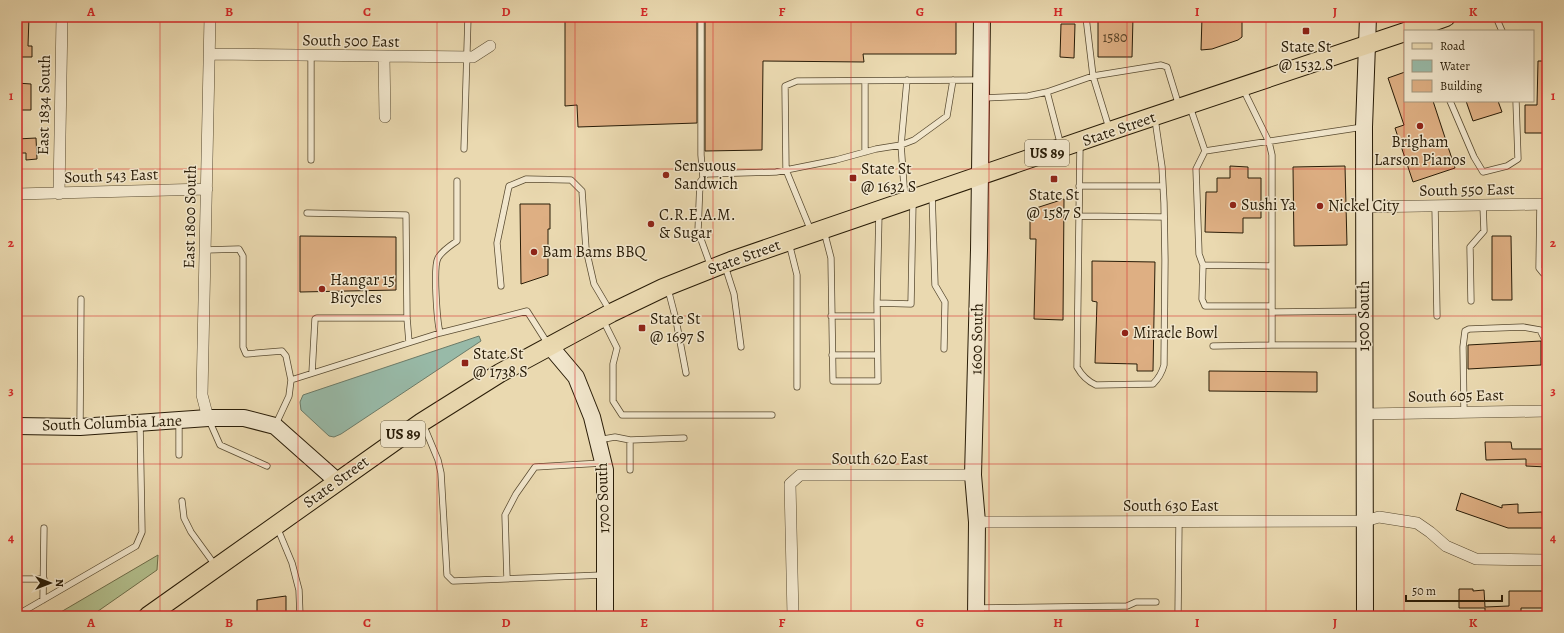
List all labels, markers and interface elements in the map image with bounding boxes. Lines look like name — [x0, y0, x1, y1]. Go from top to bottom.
text: A — [86, 3, 96, 20]
text: B — [225, 3, 233, 20]
text: C — [363, 3, 371, 20]
text: D — [501, 3, 511, 20]
text: E — [640, 3, 648, 20]
text: F — [779, 3, 786, 20]
text: G — [916, 3, 924, 20]
text: H — [1053, 3, 1063, 20]
text: I — [1195, 3, 1200, 20]
text: J — [1333, 3, 1337, 20]
text: K — [1469, 3, 1478, 20]
marker: State St @ 1532 S — [1301, 26, 1311, 36]
house number: 1580 — [1102, 28, 1128, 47]
street label: South 500 East — [302, 29, 400, 53]
legend — [1404, 30, 1534, 102]
place label: State St @ 1532 S — [1279, 36, 1333, 76]
text: Road — [1440, 38, 1466, 54]
street label: East 1834 South — [32, 54, 56, 155]
text: Water — [1439, 58, 1470, 74]
text: Building — [1440, 78, 1482, 94]
text: 1 — [9, 87, 14, 104]
text: 1 — [1551, 87, 1556, 104]
street label: State Street — [1079, 106, 1159, 152]
marker: Brigham Larson Pianos — [1415, 121, 1425, 131]
place label: Brigham Larson Pianos — [1374, 131, 1466, 171]
road number: US 89 — [1025, 140, 1069, 166]
place label: Sensuous Sandwich — [674, 155, 739, 195]
place label: State St @ 1632 S — [861, 158, 916, 198]
street label: South 543 East — [64, 163, 158, 189]
street label: East 1800 South — [178, 165, 202, 269]
marker: Sensuous Sandwich — [661, 170, 671, 180]
marker: State St @ 1632 S — [848, 173, 858, 183]
marker: State St @ 1587 S — [1049, 174, 1059, 184]
street label: South 550 East — [1419, 178, 1515, 202]
place label: State St @ 1587 S — [1027, 184, 1081, 224]
place label: Sushi Ya — [1241, 194, 1296, 216]
place label: Nickel City — [1328, 195, 1400, 217]
marker: Sushi Ya — [1228, 200, 1238, 210]
marker: Nickel City — [1315, 201, 1325, 211]
place label: C.R.E.A.M. & Sugar — [659, 204, 736, 244]
marker: C.R.E.A.M. & Sugar — [646, 219, 656, 229]
text: 2 — [8, 234, 15, 251]
street label: State Street — [704, 234, 784, 280]
text: 2 — [1550, 234, 1557, 251]
place label: Bam Bams BBQ — [542, 241, 648, 263]
marker: Bam Bams BBQ — [529, 247, 539, 257]
place label: Hangar 15 Bicycles — [330, 269, 395, 309]
street label: 1500 South — [1353, 280, 1375, 352]
marker: Hangar 15 Bicycles — [317, 284, 327, 294]
street label: 1600 South — [965, 303, 989, 375]
place label: State St @ 1697 S — [650, 308, 705, 348]
place label: Miracle Bowl — [1133, 322, 1218, 344]
marker: State St @ 1697 S — [637, 323, 647, 333]
marker: Miracle Bowl — [1120, 328, 1130, 338]
place label: State St @ 1738 S — [473, 343, 528, 383]
marker: State St @ 1738 S — [460, 358, 470, 368]
text: 3 — [8, 382, 14, 399]
text: 3 — [1550, 382, 1556, 399]
street label: South 605 East — [1408, 384, 1504, 408]
street label: South Columbia Lane — [42, 410, 182, 436]
road number: US 89 — [381, 421, 425, 447]
street label: South 620 East — [832, 448, 928, 470]
street label: State Street — [299, 451, 373, 513]
street label: 1700 South — [591, 462, 615, 534]
street label: South 630 East — [1123, 495, 1219, 517]
text: 4 — [8, 529, 14, 546]
text: 4 — [1550, 529, 1556, 546]
north arrow — [30, 563, 70, 603]
scale bar — [1406, 577, 1502, 603]
text: N — [52, 579, 67, 587]
text: 50 m — [1412, 583, 1436, 599]
text: A — [86, 614, 96, 631]
text: B — [225, 614, 233, 631]
text: C — [363, 614, 371, 631]
text: D — [501, 614, 511, 631]
text: E — [640, 614, 648, 631]
text: F — [779, 614, 786, 631]
text: G — [916, 614, 924, 631]
text: H — [1053, 614, 1063, 631]
text: I — [1195, 614, 1200, 631]
text: J — [1333, 614, 1337, 631]
text: K — [1469, 614, 1478, 631]

